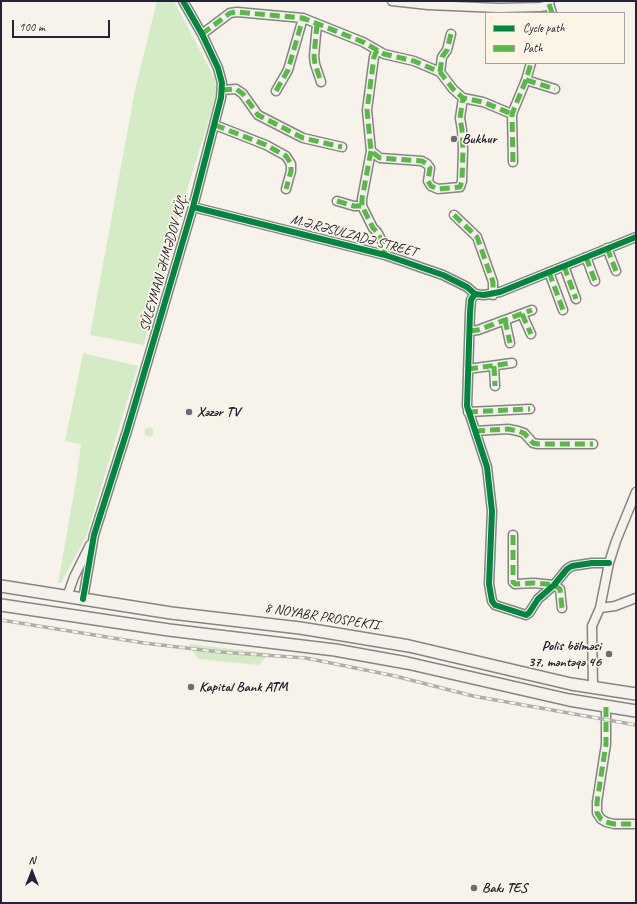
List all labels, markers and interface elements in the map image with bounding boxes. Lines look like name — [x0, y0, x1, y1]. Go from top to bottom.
scale bar — [14, 12, 112, 38]
legend — [485, 12, 625, 64]
text: 100 m — [19, 19, 45, 35]
text: Cycle path — [523, 20, 565, 36]
text: Path — [523, 40, 543, 56]
place label: Bukhur — [462, 131, 497, 147]
marker: Bukhur — [449, 134, 459, 144]
street label: SÜLEYMAN ƏHMƏDOV KÜÇ. — [136, 192, 192, 334]
street label: M.Ə.RƏSULZADƏ STREET — [289, 211, 419, 261]
place label: Xəzər TV — [197, 404, 240, 420]
marker: Xəzər TV — [184, 407, 194, 417]
street label: 8 NOYABR PROSPEKTI — [263, 600, 381, 634]
place label: Polis bölməsi 37, məntəqə 46 — [528, 638, 601, 670]
marker: Polis bölməsi 37, məntəqə 46 — [604, 649, 614, 659]
place label: Kapital Bank ATM — [199, 679, 287, 695]
marker: Kapital Bank ATM — [186, 682, 196, 692]
north arrow — [12, 852, 52, 892]
text: N — [29, 853, 35, 867]
place label: Bakı TES — [482, 880, 527, 896]
marker: Bakı TES — [469, 883, 479, 893]

